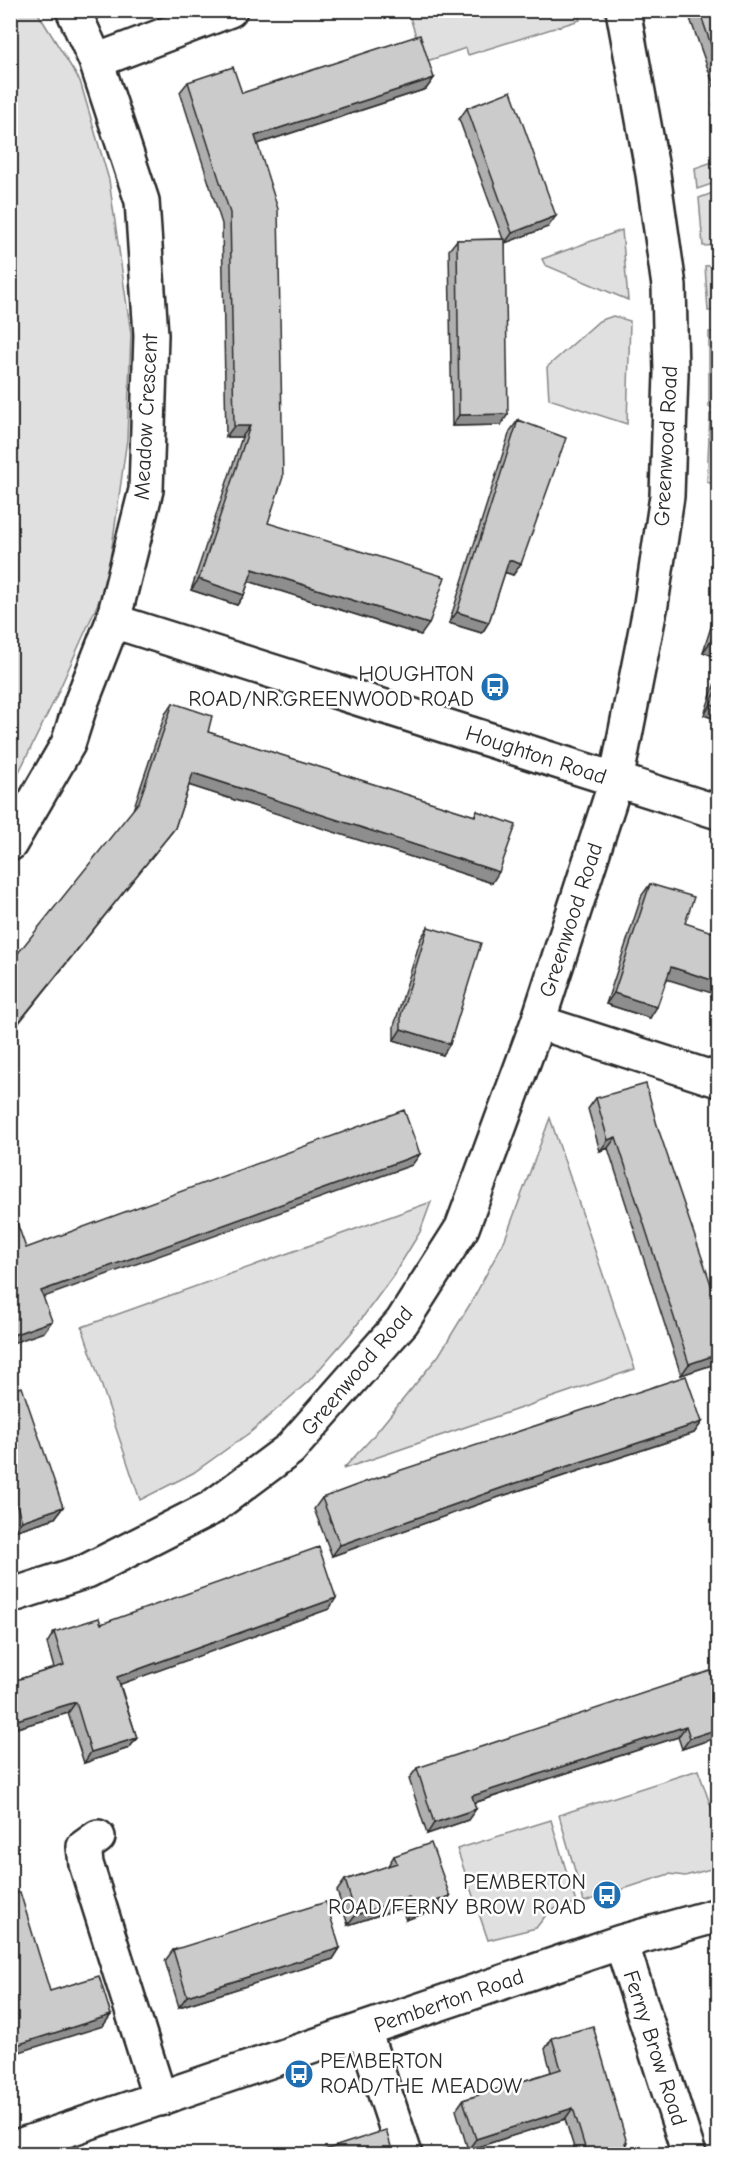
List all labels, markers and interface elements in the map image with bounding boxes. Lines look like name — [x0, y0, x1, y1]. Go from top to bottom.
street label: Meadow Crescent — [129, 333, 163, 501]
street label: Greenwood Road — [649, 365, 683, 527]
place label: HOUGHTON ROAD/NR.GREENWOOD ROAD — [188, 661, 474, 712]
bus stop icon: HOUGHTON ROAD/NR.GREENWOOD ROAD — [479, 671, 511, 703]
street label: Houghton Road — [462, 720, 610, 790]
street label: Greenwood Road — [534, 840, 608, 1000]
street label: Greenwood Road — [295, 1301, 419, 1441]
place label: PEMBERTON ROAD/FERNY BROW ROAD — [328, 1869, 586, 1920]
bus stop icon: PEMBERTON ROAD/FERNY BROW ROAD — [591, 1879, 623, 1911]
street label: Pemberton Road — [371, 1963, 527, 2039]
street label: Ferny Brow Road — [618, 1967, 692, 2129]
place label: PEMBERTON ROAD/THE MEADOW — [320, 2048, 522, 2099]
bus stop icon: PEMBERTON ROAD/THE MEADOW — [283, 2058, 315, 2090]

